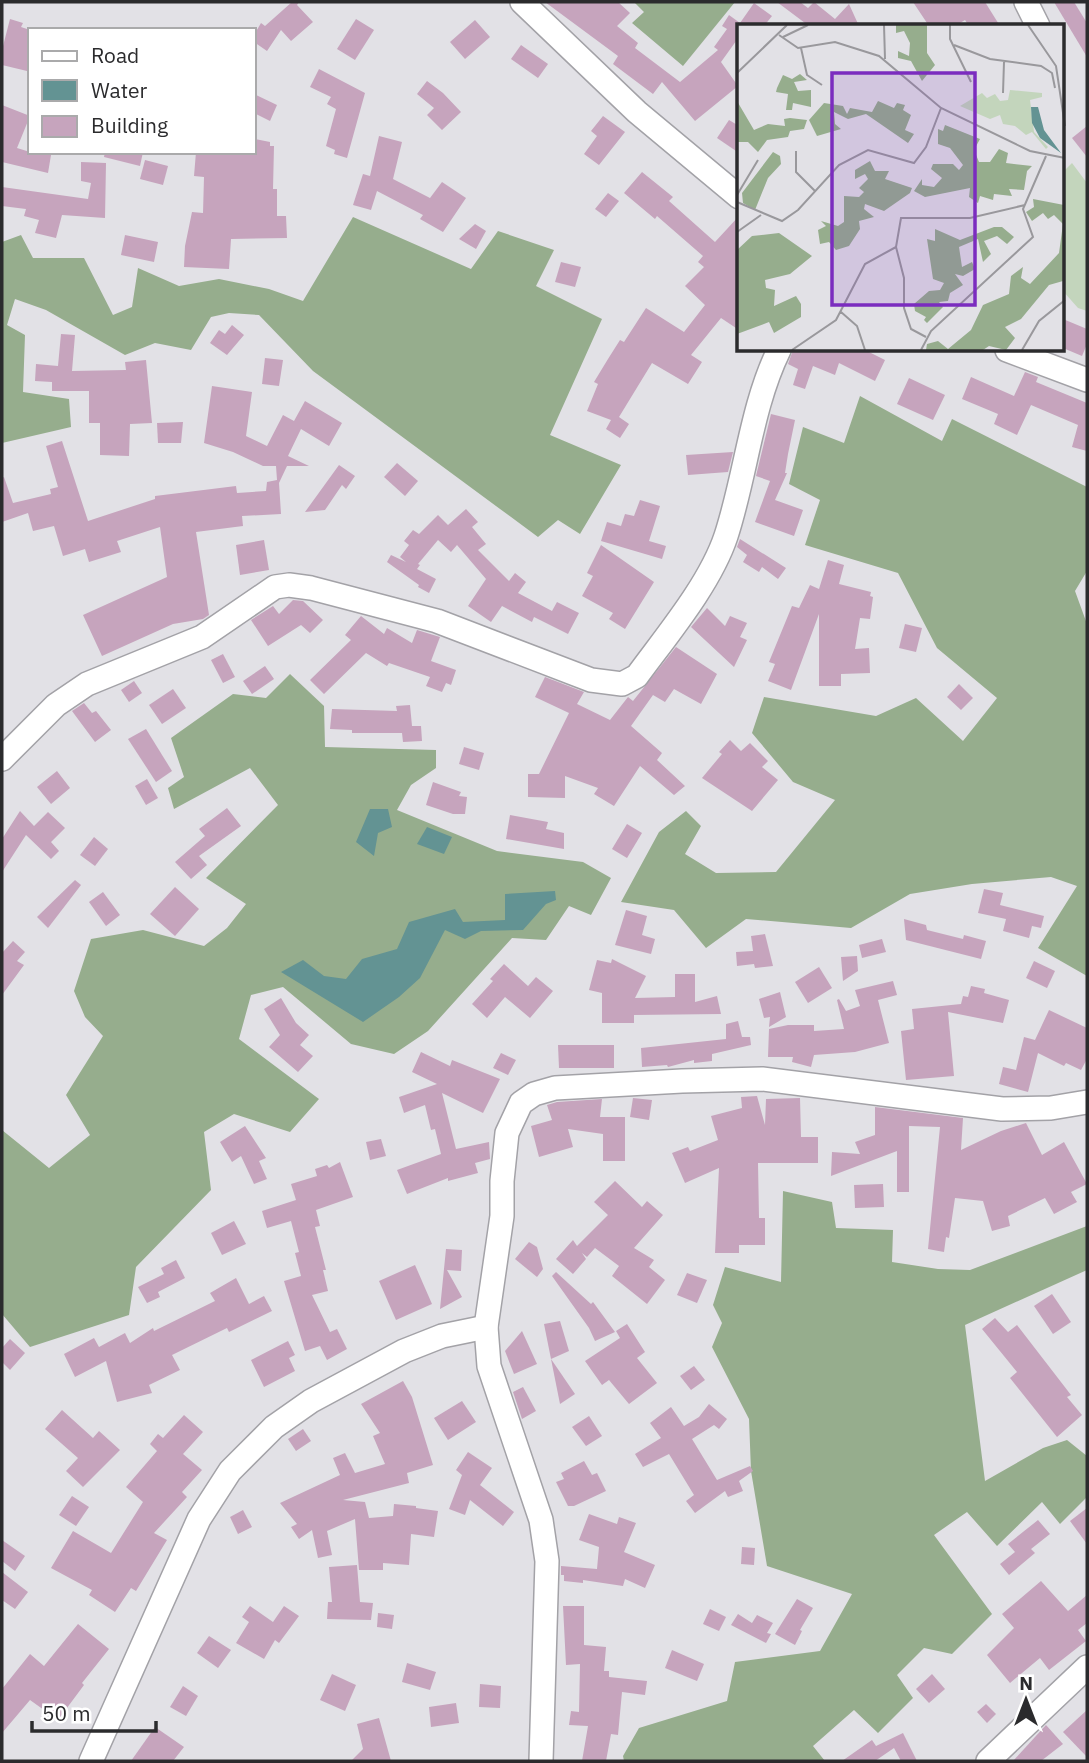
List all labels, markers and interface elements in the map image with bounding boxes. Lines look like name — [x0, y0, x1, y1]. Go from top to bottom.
inset map — [737, 24, 1064, 352]
legend — [28, 28, 256, 154]
text: Road — [91, 41, 139, 69]
text: Water — [91, 76, 148, 104]
text: Building — [91, 111, 168, 139]
north arrow — [991, 1665, 1061, 1735]
text: N — [1019, 1671, 1033, 1695]
scale bar — [32, 1690, 156, 1734]
text: 50 m — [42, 1699, 91, 1727]

